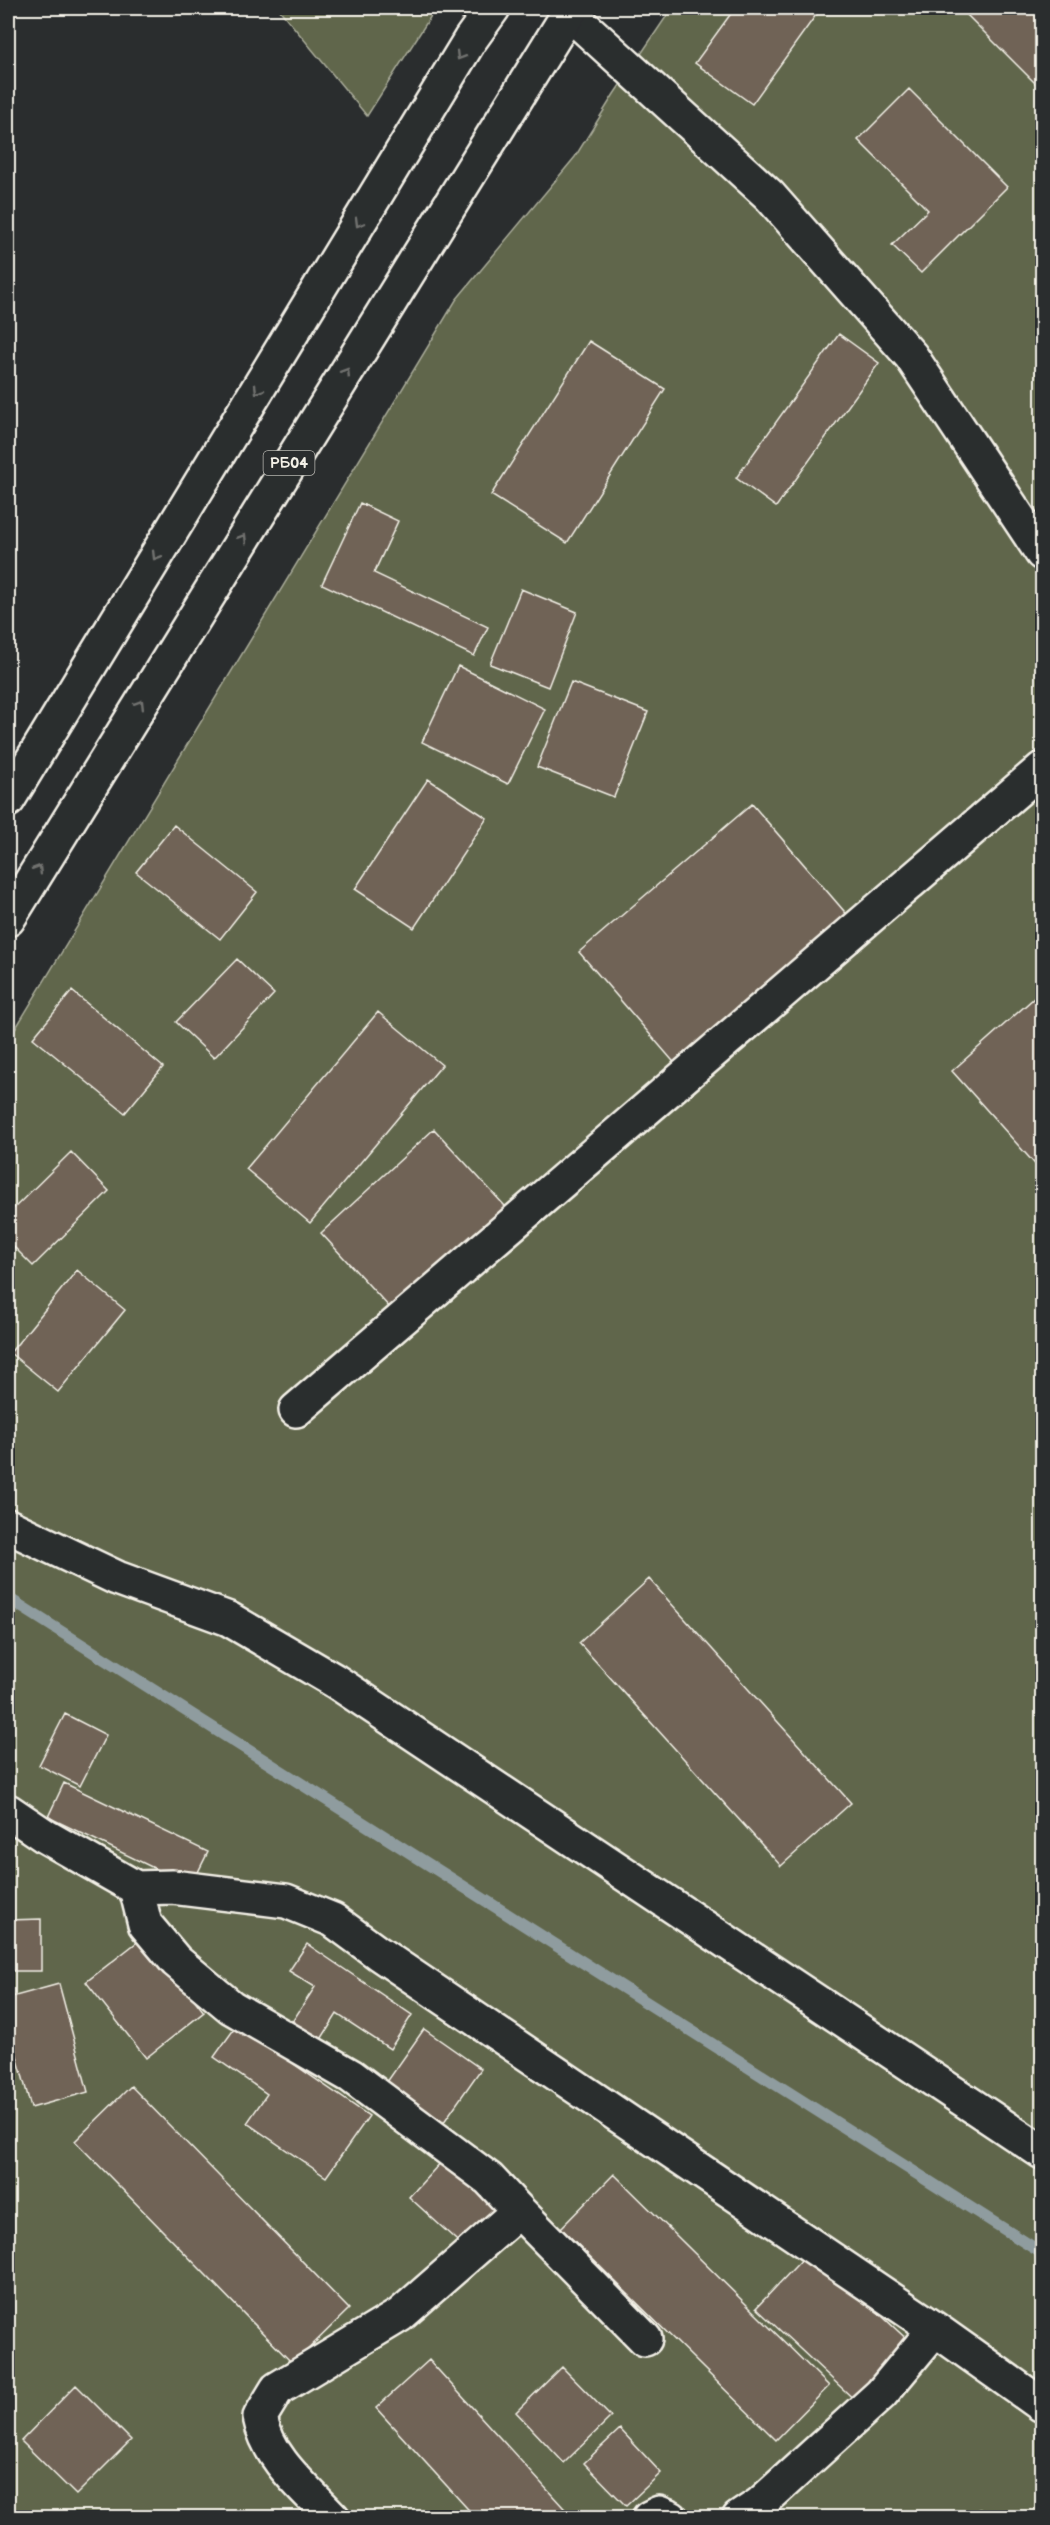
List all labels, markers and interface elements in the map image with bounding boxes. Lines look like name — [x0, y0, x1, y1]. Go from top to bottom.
one-way arrow — [456, 50, 468, 60]
one-way arrow — [355, 217, 366, 227]
one-way arrow — [338, 368, 350, 378]
one-way arrow — [254, 383, 265, 394]
road number: РБ04 — [264, 451, 314, 475]
one-way arrow — [236, 534, 248, 544]
one-way arrow — [152, 550, 164, 560]
one-way arrow — [133, 699, 144, 710]
one-way arrow — [30, 865, 42, 875]

